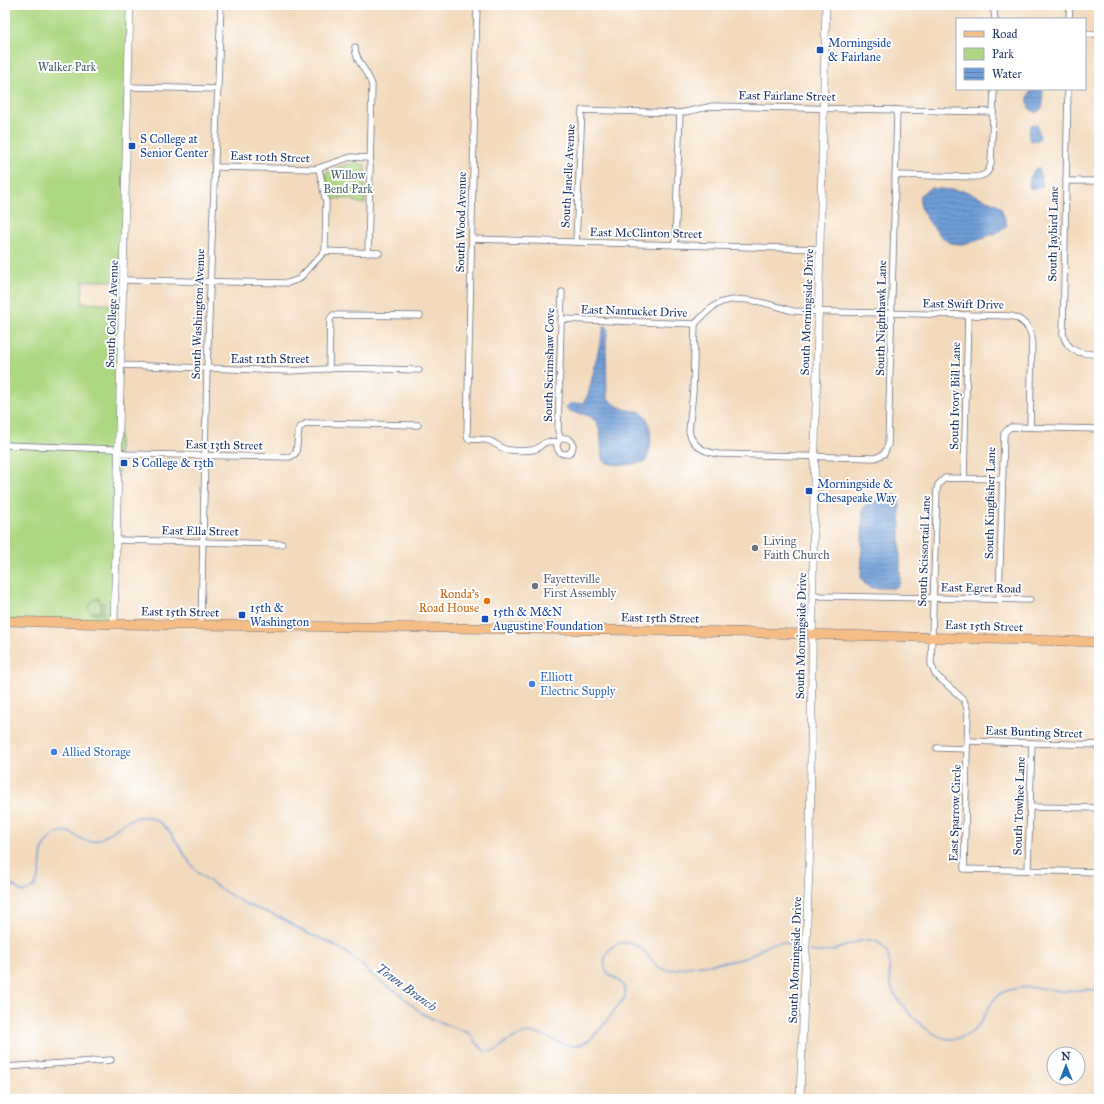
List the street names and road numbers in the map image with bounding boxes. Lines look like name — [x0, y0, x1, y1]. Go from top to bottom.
street label: East Fairlane Street — [738, 88, 837, 104]
street label: South Janelle Avenue — [558, 124, 579, 228]
street label: East 10th Street — [230, 149, 311, 165]
street label: South Wood Avenue — [453, 172, 469, 272]
street label: South Jaybird Lane — [1045, 186, 1062, 282]
street label: East McClinton Street — [590, 225, 703, 241]
street label: South Washington Avenue — [189, 248, 208, 380]
street label: South Morningside Drive — [798, 248, 817, 376]
street label: South College Avenue — [103, 260, 122, 368]
street label: South Nighthawk Lane — [873, 260, 890, 376]
street label: East Swift Drive — [922, 296, 1004, 312]
street label: East Nantucket Drive — [580, 302, 688, 320]
street label: South Scrimshaw Cove — [541, 308, 557, 422]
street label: South Ivory Bill Lane — [947, 342, 963, 450]
street label: East 12th Street — [231, 352, 310, 366]
street label: East 13th Street — [185, 437, 264, 453]
street label: South Kingfisher Lane — [982, 447, 999, 559]
street label: South Scissortail Lane — [915, 495, 933, 607]
street label: East Ella Street — [161, 523, 240, 539]
street label: South Morningside Drive — [793, 573, 810, 699]
street label: East Egret Road — [940, 580, 1022, 597]
street label: East 15th Street — [141, 604, 220, 620]
street label: East 15th Street — [621, 610, 700, 626]
street label: East 15th Street — [945, 618, 1024, 634]
street label: East Bunting Street — [985, 723, 1084, 742]
street label: South Towhee Lane — [1010, 756, 1028, 856]
street label: East Sparrow Circle — [946, 764, 964, 862]
street label: South Morningside Drive — [786, 896, 805, 1024]

